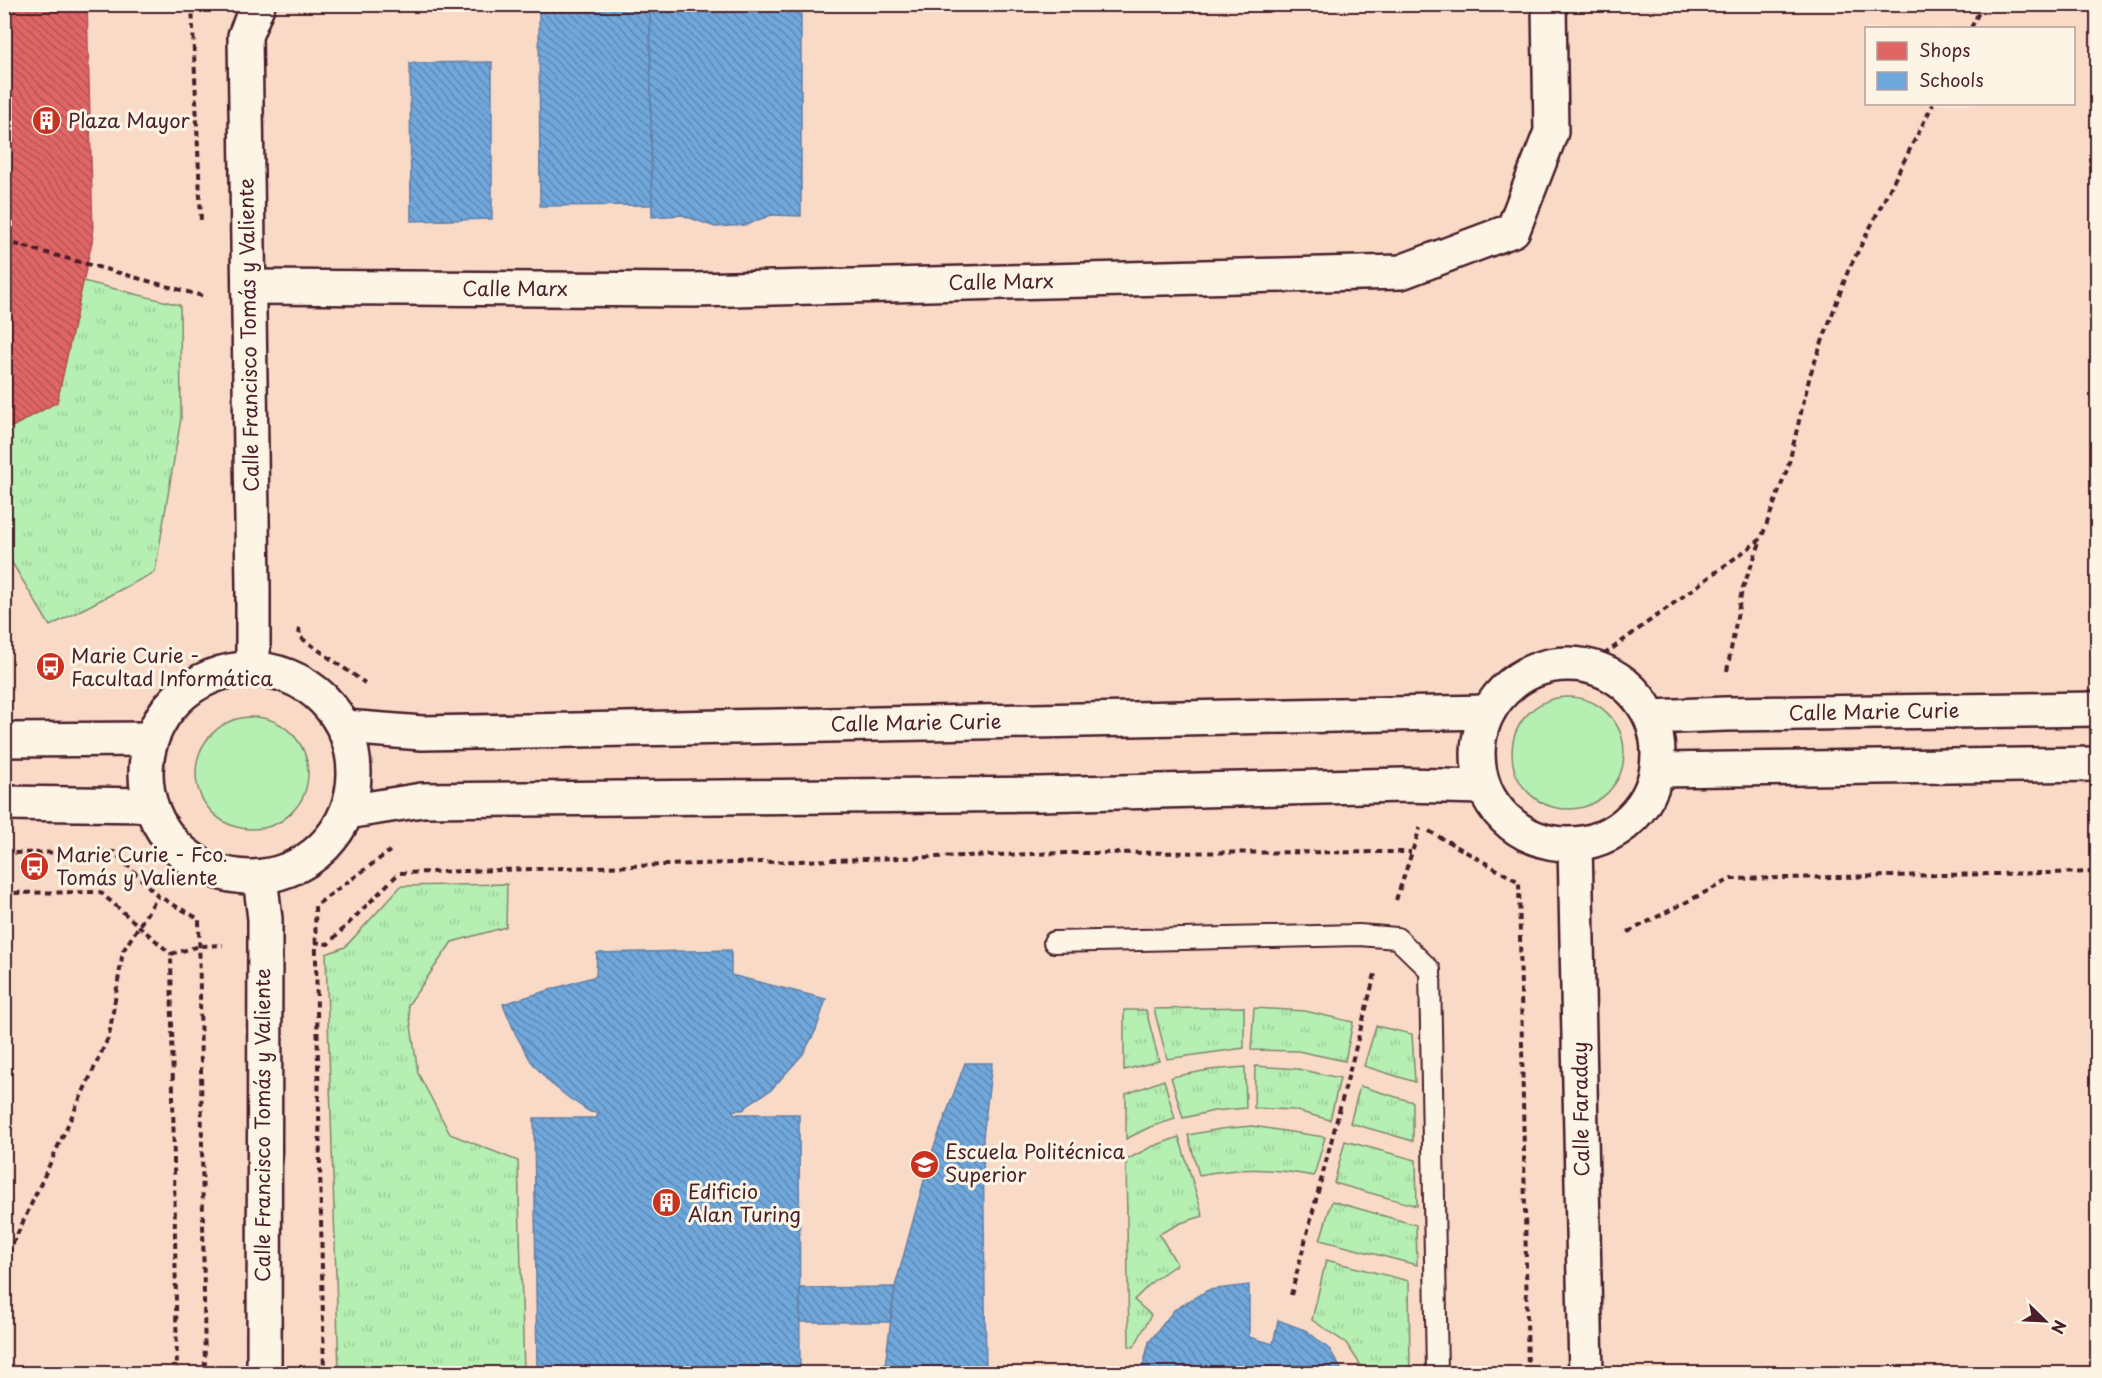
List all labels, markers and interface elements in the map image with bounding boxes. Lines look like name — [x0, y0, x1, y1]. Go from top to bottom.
legend — [1865, 27, 2075, 105]
text: Shops — [1919, 36, 1970, 63]
text: Schools — [1919, 66, 1984, 93]
building icon: Plaza Mayor — [31, 105, 63, 137]
place label: Plaza Mayor — [68, 105, 191, 135]
street label: Calle Francisco Tomás y Valiente — [230, 178, 266, 492]
street label: Calle Marx — [948, 265, 1054, 297]
street label: Calle Marx — [462, 273, 568, 303]
place label: Marie Curie - Facultad Informática — [71, 640, 273, 693]
bus stop icon: Marie Curie - Facultad Informática — [34, 651, 66, 683]
street label: Calle Marie Curie — [1788, 695, 1960, 727]
street label: Calle Marie Curie — [830, 706, 1002, 738]
place label: Marie Curie - Fco. Tomás y Valiente — [56, 839, 228, 892]
bus stop icon: Marie Curie - Fco. Tomás y Valiente — [19, 850, 51, 882]
street label: Calle Francisco Tomás y Valiente — [247, 968, 277, 1282]
street label: Calle Faraday — [1564, 1041, 1596, 1177]
place label: Escuela Politécnica Superior — [945, 1136, 1126, 1189]
school or university icon: Escuela Politécnica Superior — [908, 1148, 940, 1180]
place label: Edificio Alan Turing — [688, 1176, 801, 1229]
building icon: Edificio Alan Turing — [651, 1187, 683, 1219]
north arrow — [2015, 1291, 2075, 1351]
text: N — [2046, 1317, 2073, 1338]

